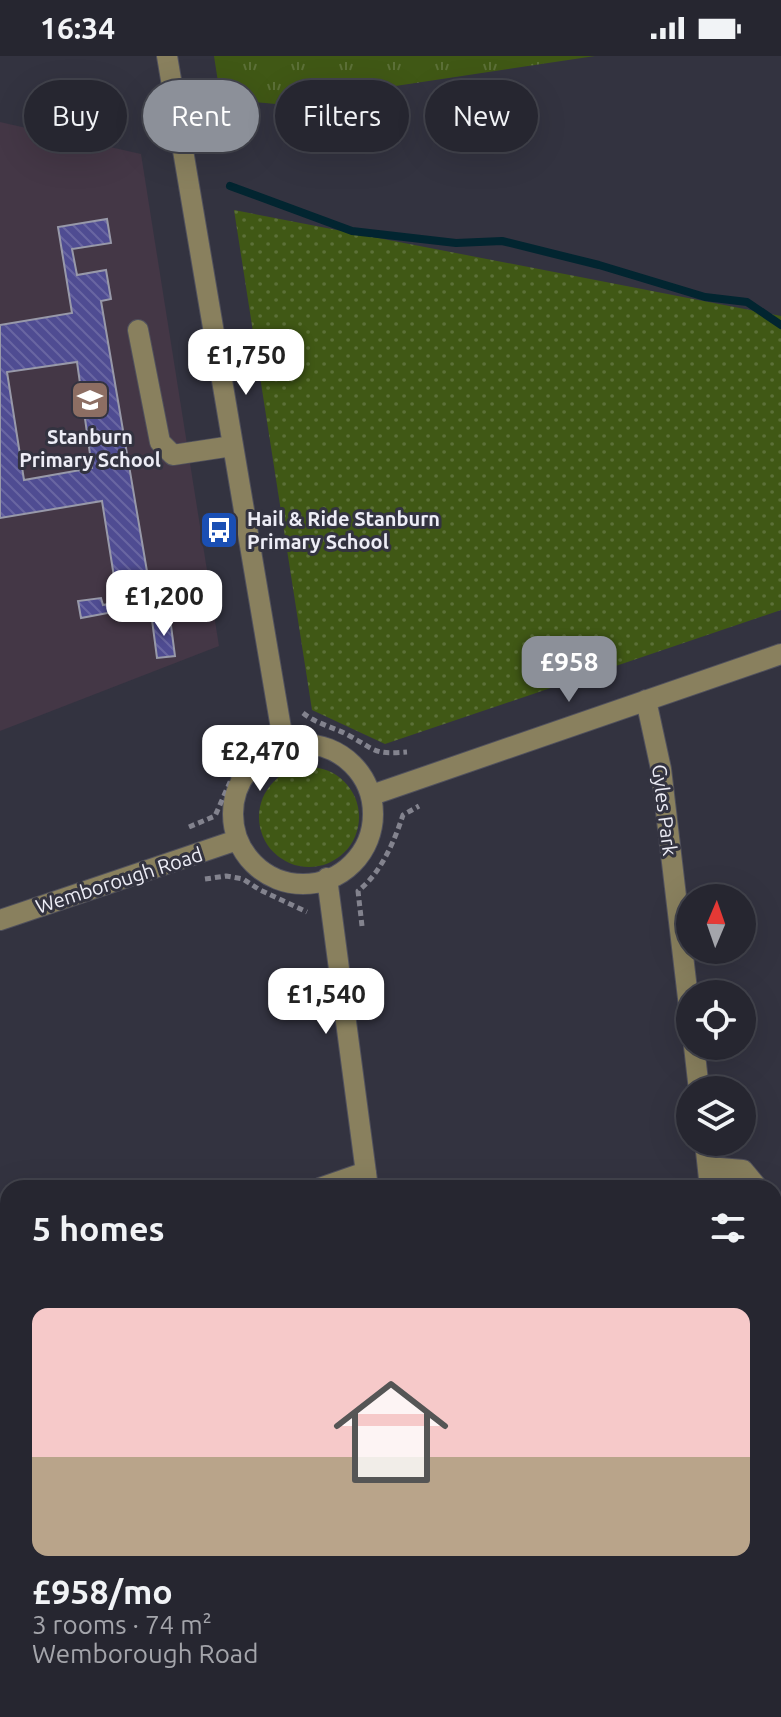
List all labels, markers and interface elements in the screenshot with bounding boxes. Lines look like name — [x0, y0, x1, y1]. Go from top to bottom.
text: 16:34 — [40, 11, 115, 45]
chip: Buy — [24, 80, 127, 152]
chip: Rent — [143, 80, 259, 152]
chip: Filters — [275, 80, 409, 152]
chip: New — [425, 80, 538, 152]
pin: £1,750 — [181, 329, 311, 397]
text: £1,750 — [206, 340, 286, 369]
school or university icon: Stanburn Primary School — [69, 379, 111, 421]
place label: Stanburn Primary School — [19, 425, 161, 471]
place label: Hail & Ride Stanburn Primary School — [247, 507, 440, 553]
bus stop icon: Hail & Ride Stanburn Primary School — [198, 509, 240, 551]
pin: £1,200 — [99, 570, 229, 638]
text: £1,200 — [124, 581, 204, 610]
pin: £958 — [522, 636, 616, 704]
text: £958 — [540, 647, 598, 676]
pin: £2,470 — [195, 725, 325, 793]
text: £2,470 — [220, 736, 300, 765]
street label: Gyles Park — [648, 763, 682, 857]
street label: Wemborough Road — [33, 842, 205, 918]
north arrow — [676, 884, 756, 964]
map controls — [676, 884, 756, 1156]
pin: £1,540 — [261, 968, 391, 1036]
text: £1,540 — [286, 979, 366, 1008]
button: locate — [676, 980, 756, 1060]
button: layers — [676, 1076, 756, 1156]
icon: filters — [706, 1206, 750, 1250]
text: 5 homes — [32, 1209, 165, 1247]
icon: home — [319, 1360, 463, 1504]
text: £958/mo — [32, 1572, 173, 1610]
text: 3 rooms · 74 m² — [32, 1610, 212, 1639]
text: Wemborough Road — [32, 1639, 258, 1668]

